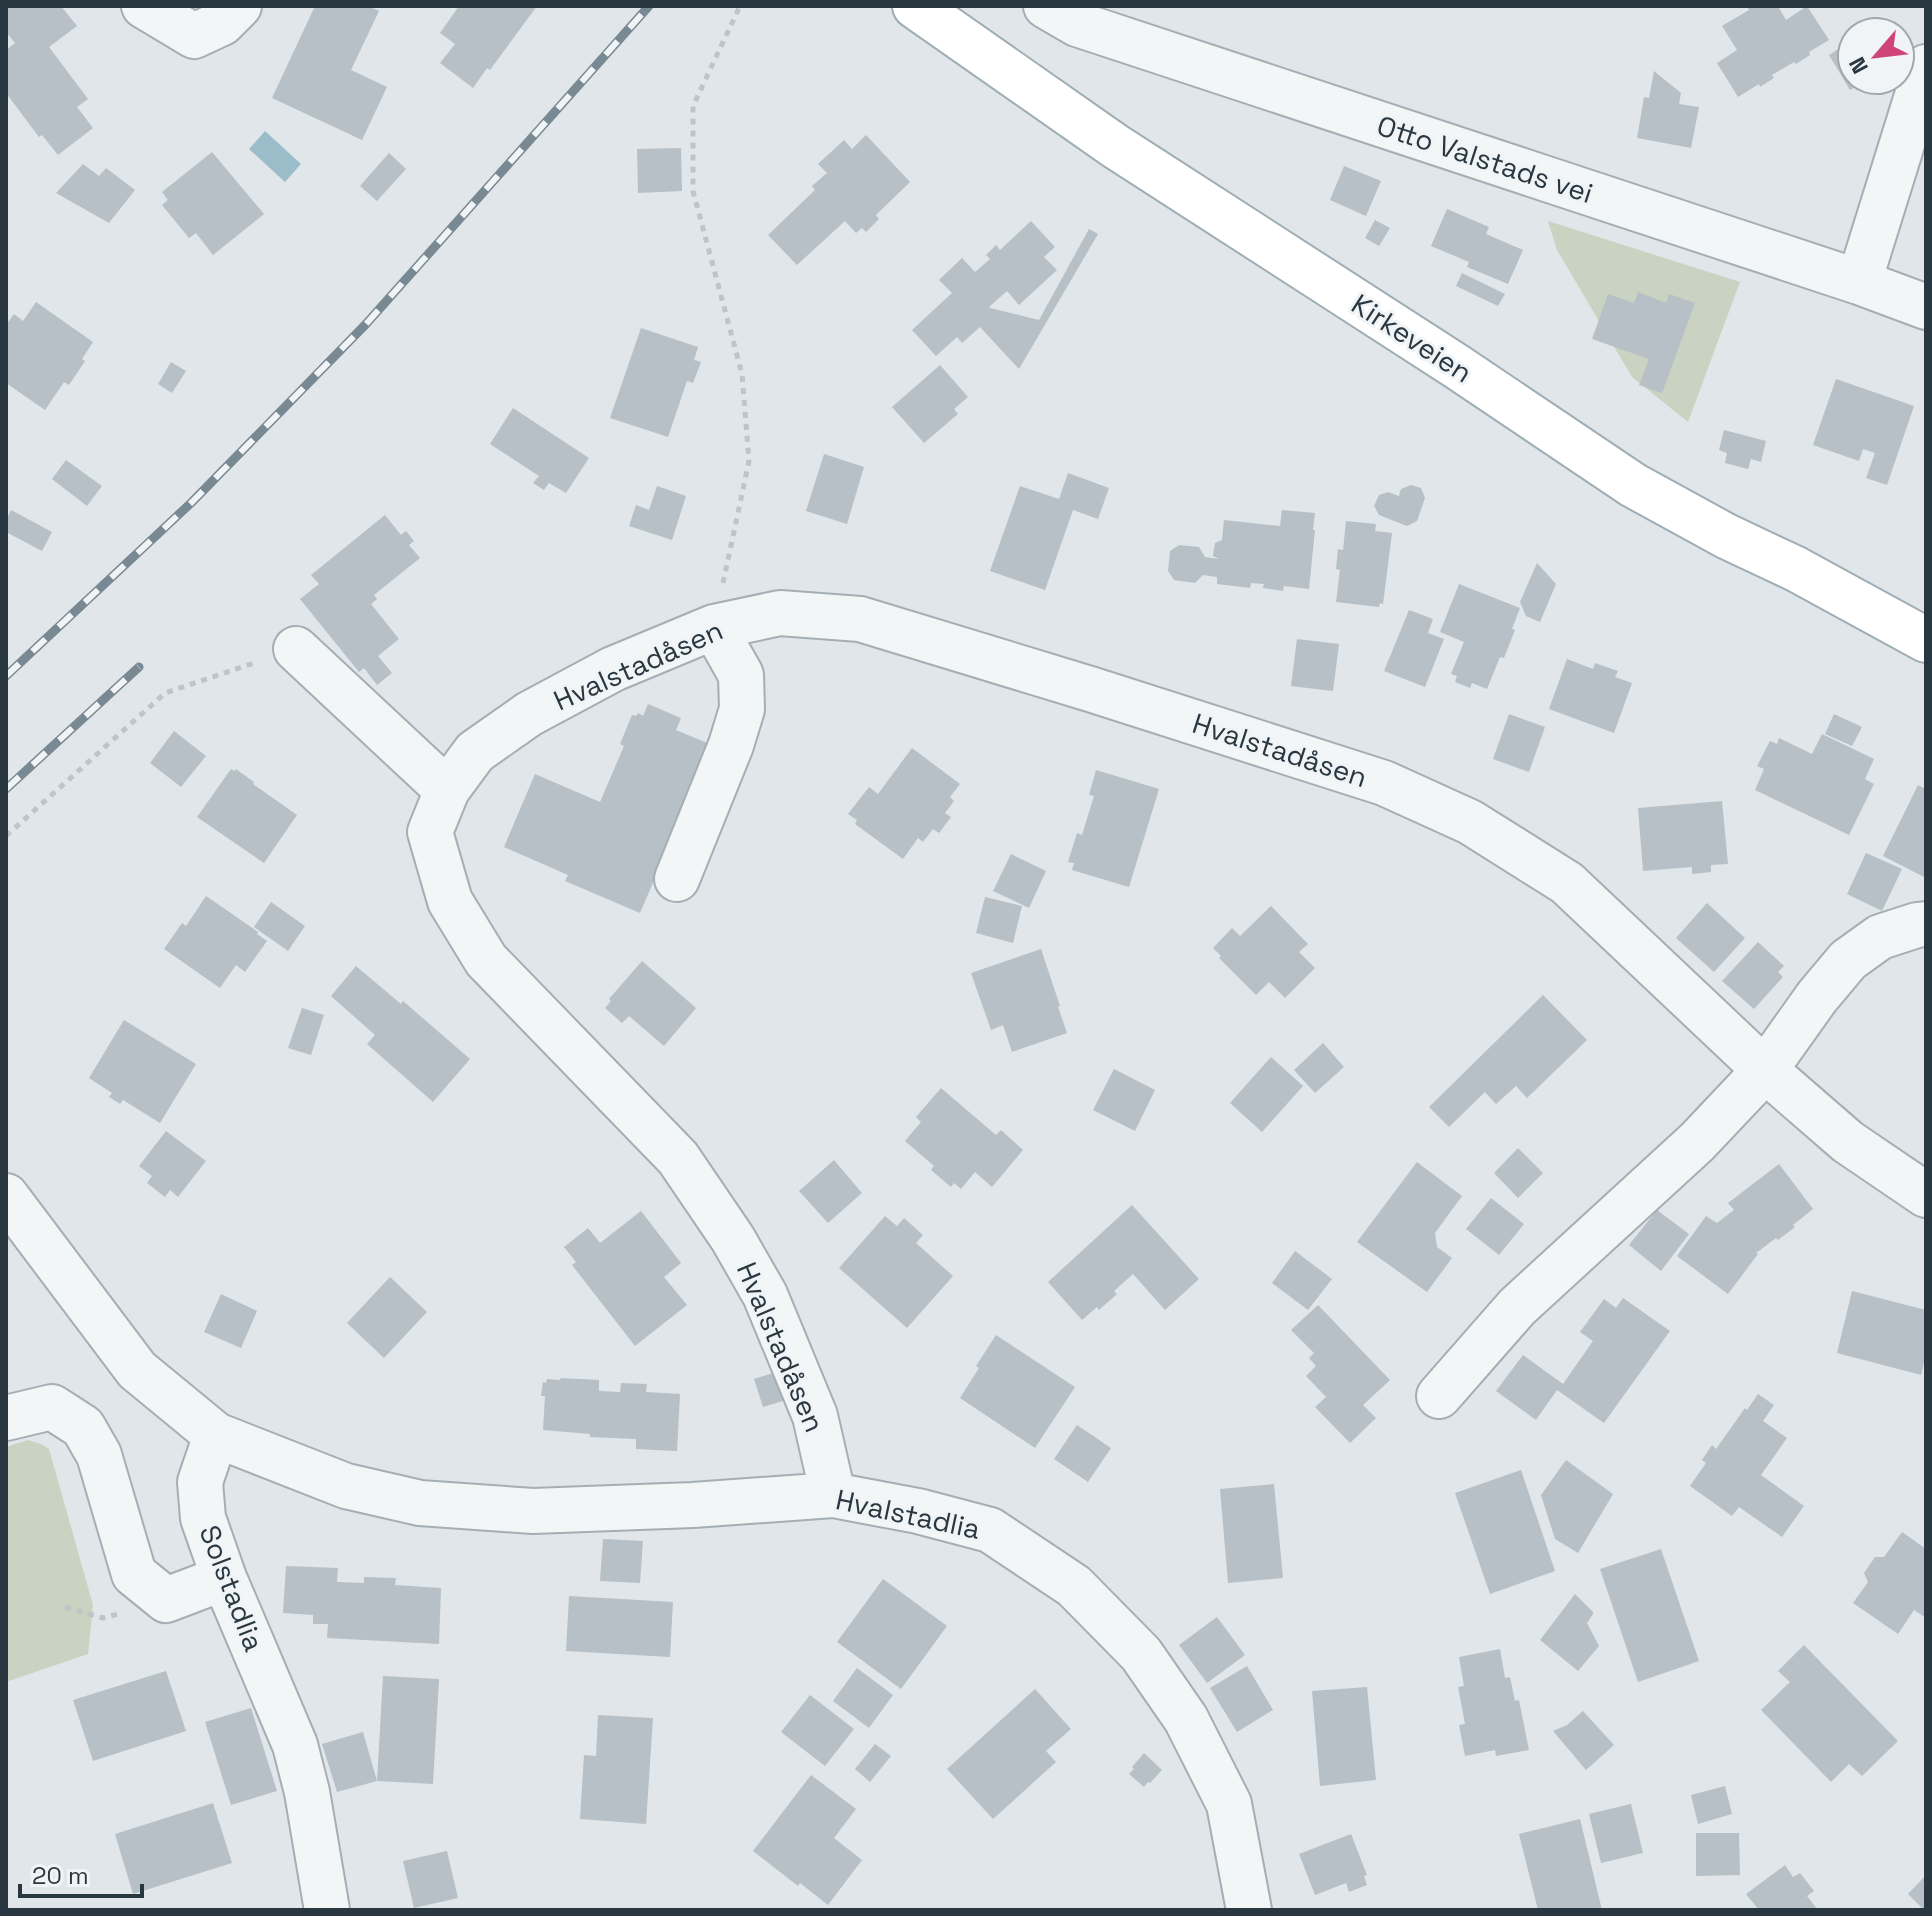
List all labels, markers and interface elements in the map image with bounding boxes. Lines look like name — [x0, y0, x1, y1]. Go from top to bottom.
north arrow — [1836, 16, 1916, 96]
text: N — [1843, 52, 1874, 78]
street label: Otto Valstads vei — [1372, 107, 1598, 211]
street label: Kirkeveien — [1345, 286, 1479, 390]
street label: Hvalstadåsen — [548, 612, 728, 718]
street label: Hvalstadåsen — [1188, 705, 1372, 795]
street label: Hvalstadåsen — [729, 1256, 833, 1438]
street label: Hvalstadlia — [832, 1481, 984, 1547]
street label: Solstadlia — [192, 1520, 272, 1656]
scale bar — [20, 1848, 142, 1898]
text: 20 m — [32, 1860, 89, 1891]

